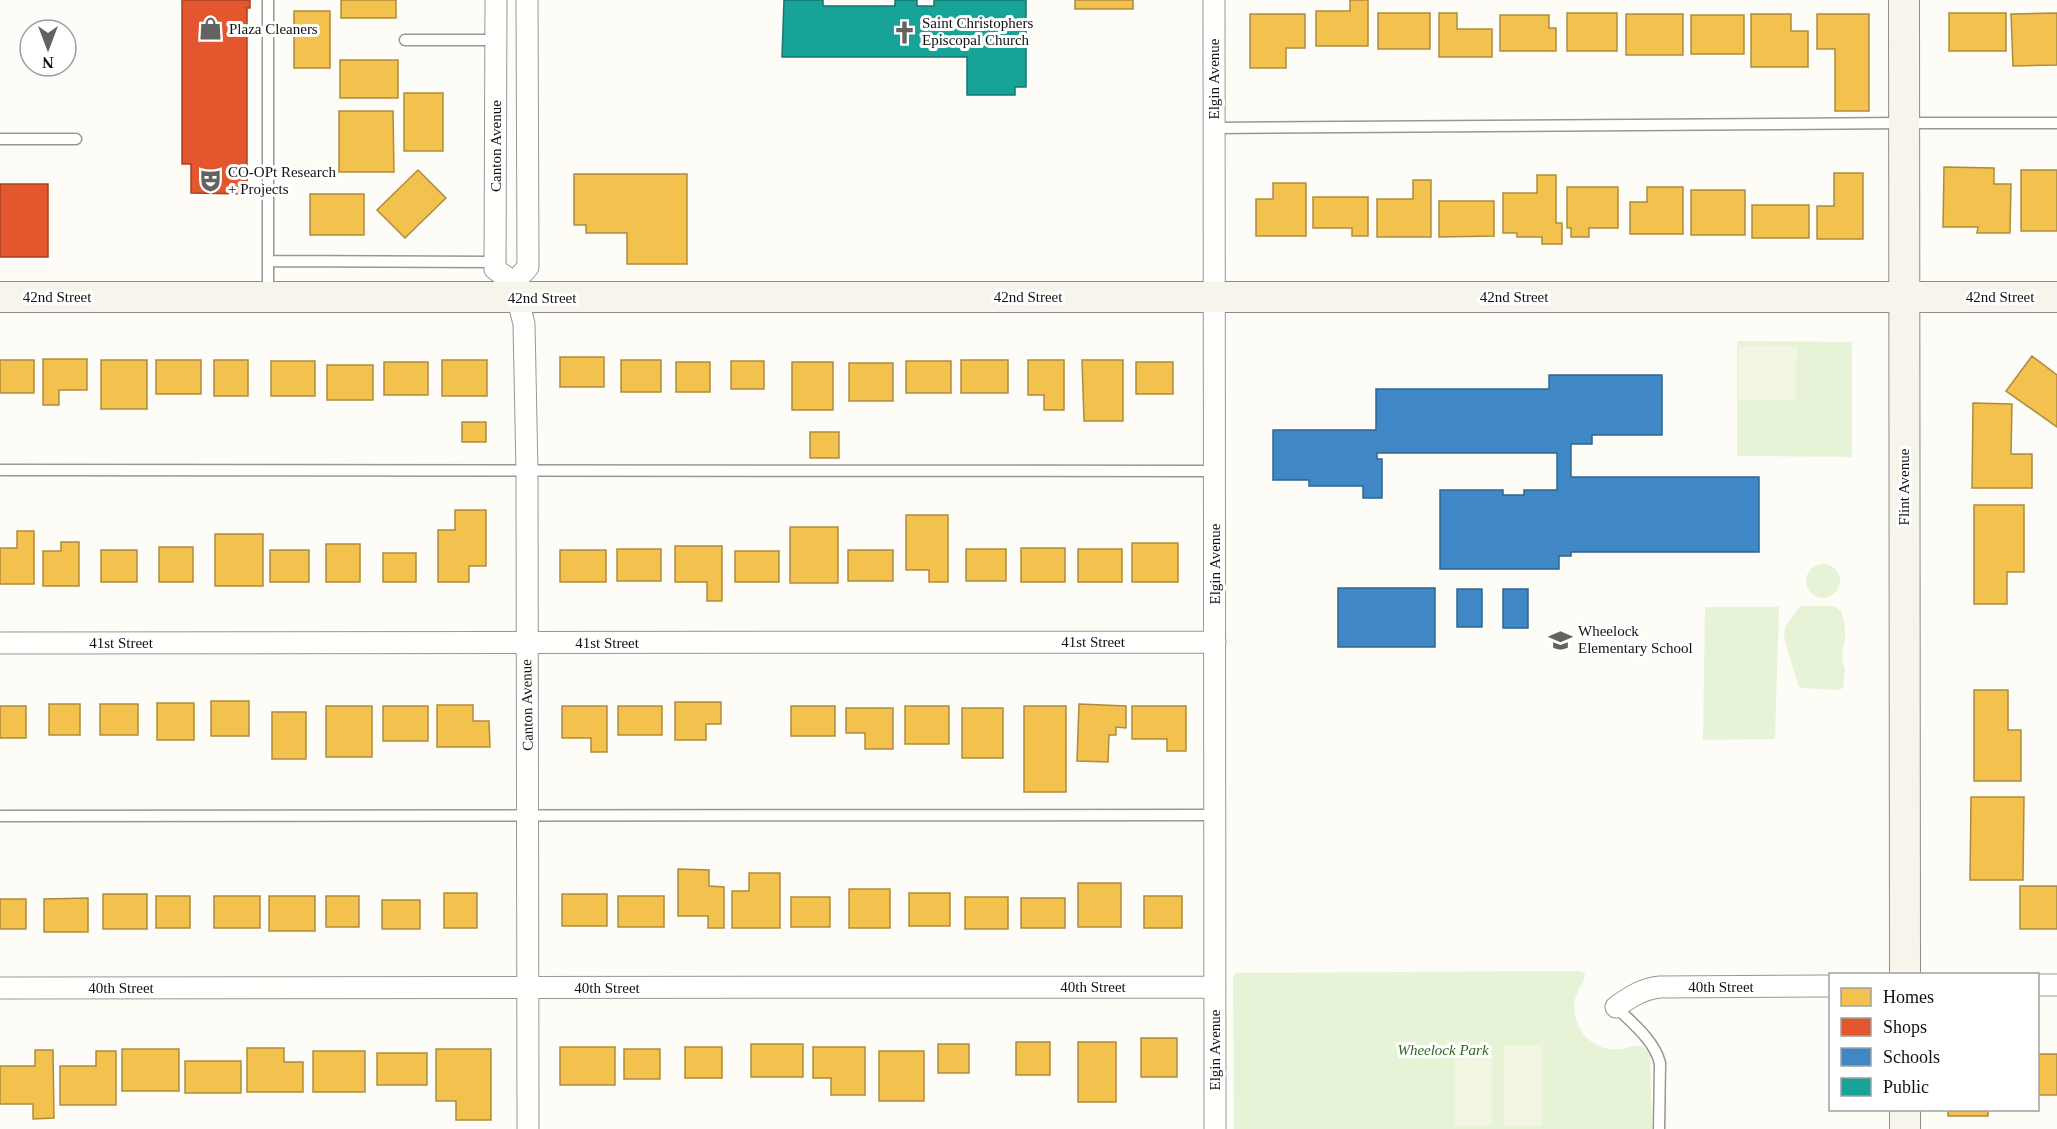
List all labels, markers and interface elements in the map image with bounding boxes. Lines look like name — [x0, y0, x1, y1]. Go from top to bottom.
place label: Saint Christophers Episcopal Church — [922, 15, 1033, 48]
shop icon: Plaza Cleaners — [198, 16, 224, 42]
north arrow — [18, 18, 78, 78]
church icon: Saint Christophers Episcopal Church — [891, 19, 917, 45]
place label: Plaza Cleaners — [229, 21, 318, 37]
street label: Elgin Avenue — [1206, 38, 1222, 119]
text: N — [42, 54, 54, 71]
street label: Canton Avenue — [488, 100, 504, 192]
place label: CO-OPt Research + Projects — [228, 164, 336, 197]
theatre icon: CO-OPt Research + Projects — [197, 168, 223, 194]
street label: 42nd Street — [23, 289, 92, 305]
street label: 42nd Street — [994, 289, 1063, 305]
street label: 42nd Street — [1480, 289, 1549, 305]
street label: 42nd Street — [1966, 289, 2035, 305]
street label: 42nd Street — [508, 290, 577, 306]
street label: Flint Avenue — [1896, 448, 1912, 525]
street label: Elgin Avenue — [1207, 523, 1223, 604]
place label: Wheelock Elementary School — [1578, 623, 1693, 656]
school or university icon: Wheelock Elementary School — [1547, 627, 1573, 653]
street label: 41st Street — [1061, 634, 1126, 650]
street label: 41st Street — [89, 635, 154, 651]
street label: 41st Street — [575, 635, 640, 651]
street label: Canton Avenue — [518, 659, 536, 751]
legend — [1829, 973, 2039, 1111]
street label: 40th Street — [1060, 979, 1127, 995]
street label: 40th Street — [1688, 979, 1755, 995]
street label: 40th Street — [88, 980, 155, 996]
street label: 40th Street — [574, 980, 641, 996]
text: Homes — [1883, 987, 1934, 1007]
street label: Elgin Avenue — [1207, 1009, 1223, 1090]
text: Shops — [1883, 1017, 1927, 1037]
park label: Wheelock Park — [1397, 1042, 1489, 1058]
text: Schools — [1883, 1047, 1940, 1067]
text: Public — [1883, 1077, 1929, 1097]

